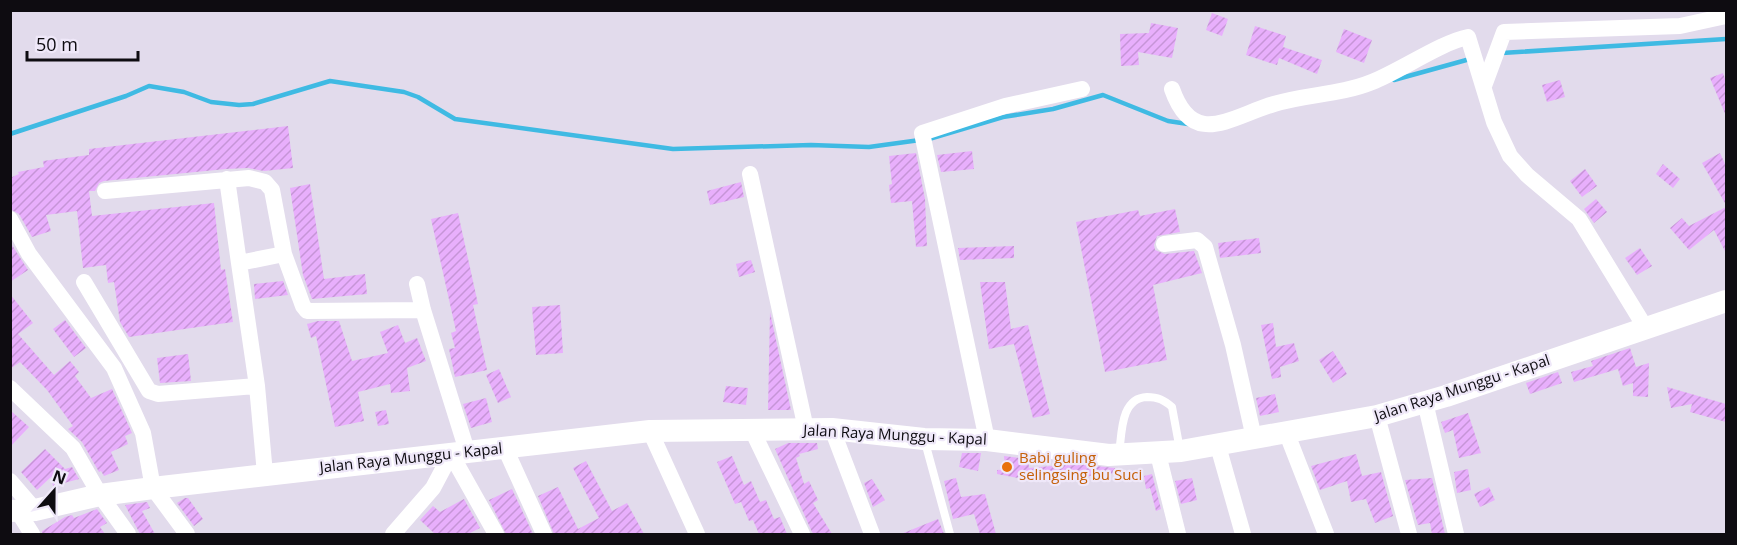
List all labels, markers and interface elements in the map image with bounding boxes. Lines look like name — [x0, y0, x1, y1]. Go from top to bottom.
scale bar — [27, 24, 138, 62]
text: 50 m — [36, 32, 78, 56]
street label: Jalan Raya Munggu - Kapal — [1369, 349, 1552, 426]
street label: Jalan Raya Munggu - Kapal — [801, 419, 987, 449]
street label: Jalan Raya Munggu - Kapal — [316, 437, 503, 477]
place label: Babi guling selingsing bu Suci — [1019, 447, 1142, 484]
marker: Babi guling selingsing bu Suci — [1000, 460, 1014, 474]
north arrow — [24, 461, 84, 521]
text: N — [49, 464, 69, 490]

